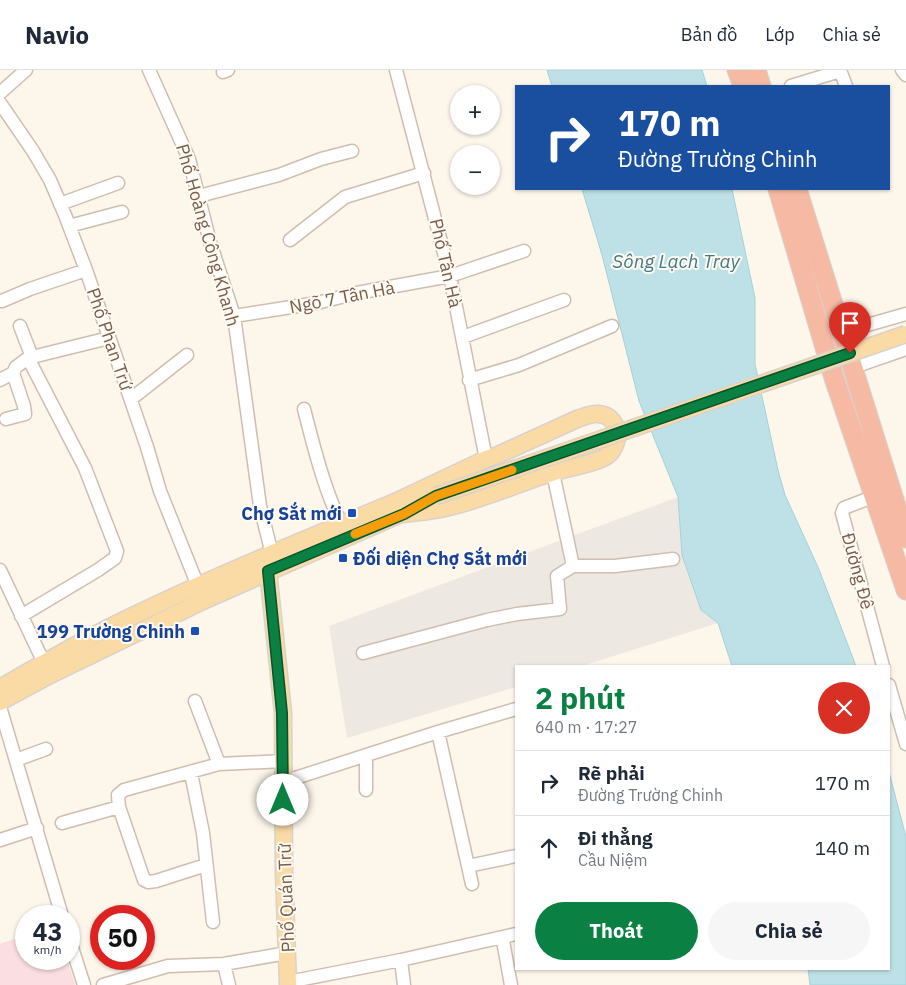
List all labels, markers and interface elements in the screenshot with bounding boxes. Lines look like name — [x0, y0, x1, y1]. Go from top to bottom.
text: Navio — [25, 19, 89, 51]
text: Bản đồ — [681, 23, 737, 46]
text: Lớp — [765, 23, 795, 46]
text: Chia sẻ — [823, 23, 881, 46]
map controls — [450, 85, 500, 195]
button: + — [450, 85, 500, 135]
text: 170 m — [618, 100, 721, 146]
icon: right — [535, 105, 600, 170]
street label: Phố Hoàng Công Khanh — [171, 141, 245, 329]
text: Đường Trường Chinh — [618, 144, 817, 173]
button: − — [450, 145, 500, 195]
street label: Phố Tân Hà — [425, 216, 468, 310]
water label: Sông Lạch Tray — [612, 249, 740, 273]
street label: Ngõ 7 Tân Hà — [287, 275, 397, 318]
street label: Phố Phan Trứ — [82, 285, 139, 394]
pin — [829, 302, 871, 353]
icon: arrive — [836, 309, 864, 337]
place label: Chợ Sắt mới — [241, 501, 342, 525]
marker: Chợ Sắt mới — [346, 507, 358, 519]
street label: Đường Đê — [837, 530, 879, 612]
place label: Đối diện Chợ Sắt mới — [353, 546, 527, 570]
marker: Đối diện Chợ Sắt mới — [337, 552, 349, 564]
place label: 199 Trường Chinh — [37, 620, 185, 643]
marker: 199 Trường Chinh — [189, 625, 201, 637]
text: 2 phút — [535, 678, 626, 717]
button: close — [818, 682, 870, 734]
text: 640 m · 17:27 — [535, 717, 637, 737]
text: Rẽ phải — [578, 761, 645, 785]
icon: right — [535, 769, 563, 797]
text: 170 m — [815, 771, 870, 795]
position arrow — [256, 773, 308, 825]
text: Đường Trường Chinh — [578, 785, 723, 805]
text: Đi thẳng — [578, 826, 652, 850]
icon: ahead — [535, 834, 563, 862]
text: 140 m — [815, 836, 870, 860]
street label: Phố Quán Trữ — [273, 842, 299, 953]
text: Cầu Niệm — [578, 850, 647, 870]
button: Thoát — [535, 902, 698, 960]
button: Chia sẻ — [708, 902, 870, 960]
speed limit sign: 50 — [90, 905, 155, 970]
text: 43 — [32, 915, 63, 948]
text: km/h — [33, 942, 62, 957]

